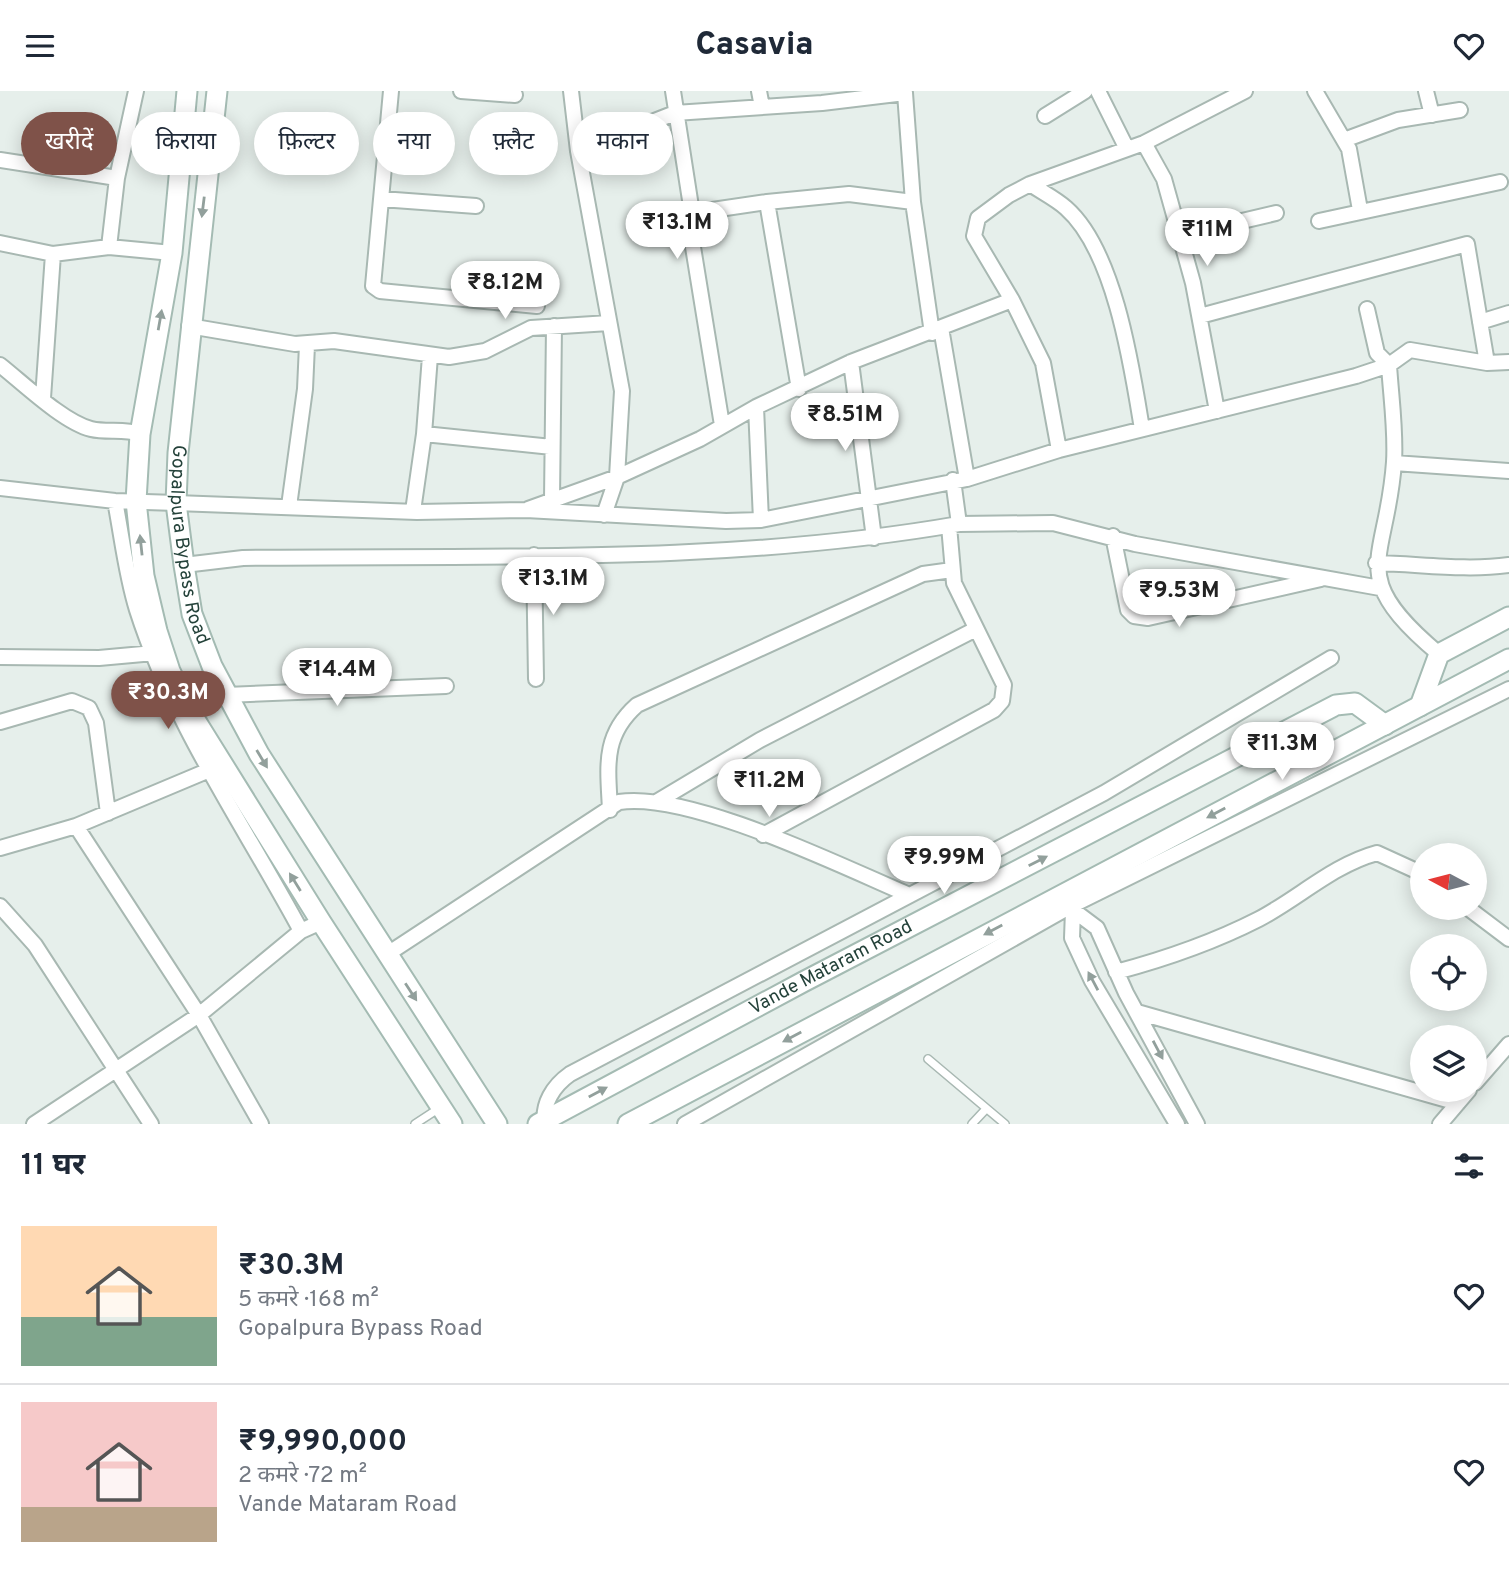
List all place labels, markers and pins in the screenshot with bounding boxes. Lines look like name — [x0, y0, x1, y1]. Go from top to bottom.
pin: ₹13.1M — [620, 201, 734, 261]
pin: ₹11M — [1166, 209, 1248, 268]
pin: ₹8.12M — [448, 261, 562, 321]
pin: ₹8.51M — [788, 393, 902, 453]
pin: ₹13.1M — [496, 557, 610, 617]
pin: ₹9.53M — [1122, 569, 1236, 629]
pin: ₹14.4M — [280, 649, 394, 708]
pin: ₹30.3M — [111, 671, 225, 731]
pin: ₹11.3M — [1225, 723, 1339, 782]
pin: ₹11.2M — [712, 759, 826, 819]
pin: ₹9.99M — [887, 837, 1001, 896]

